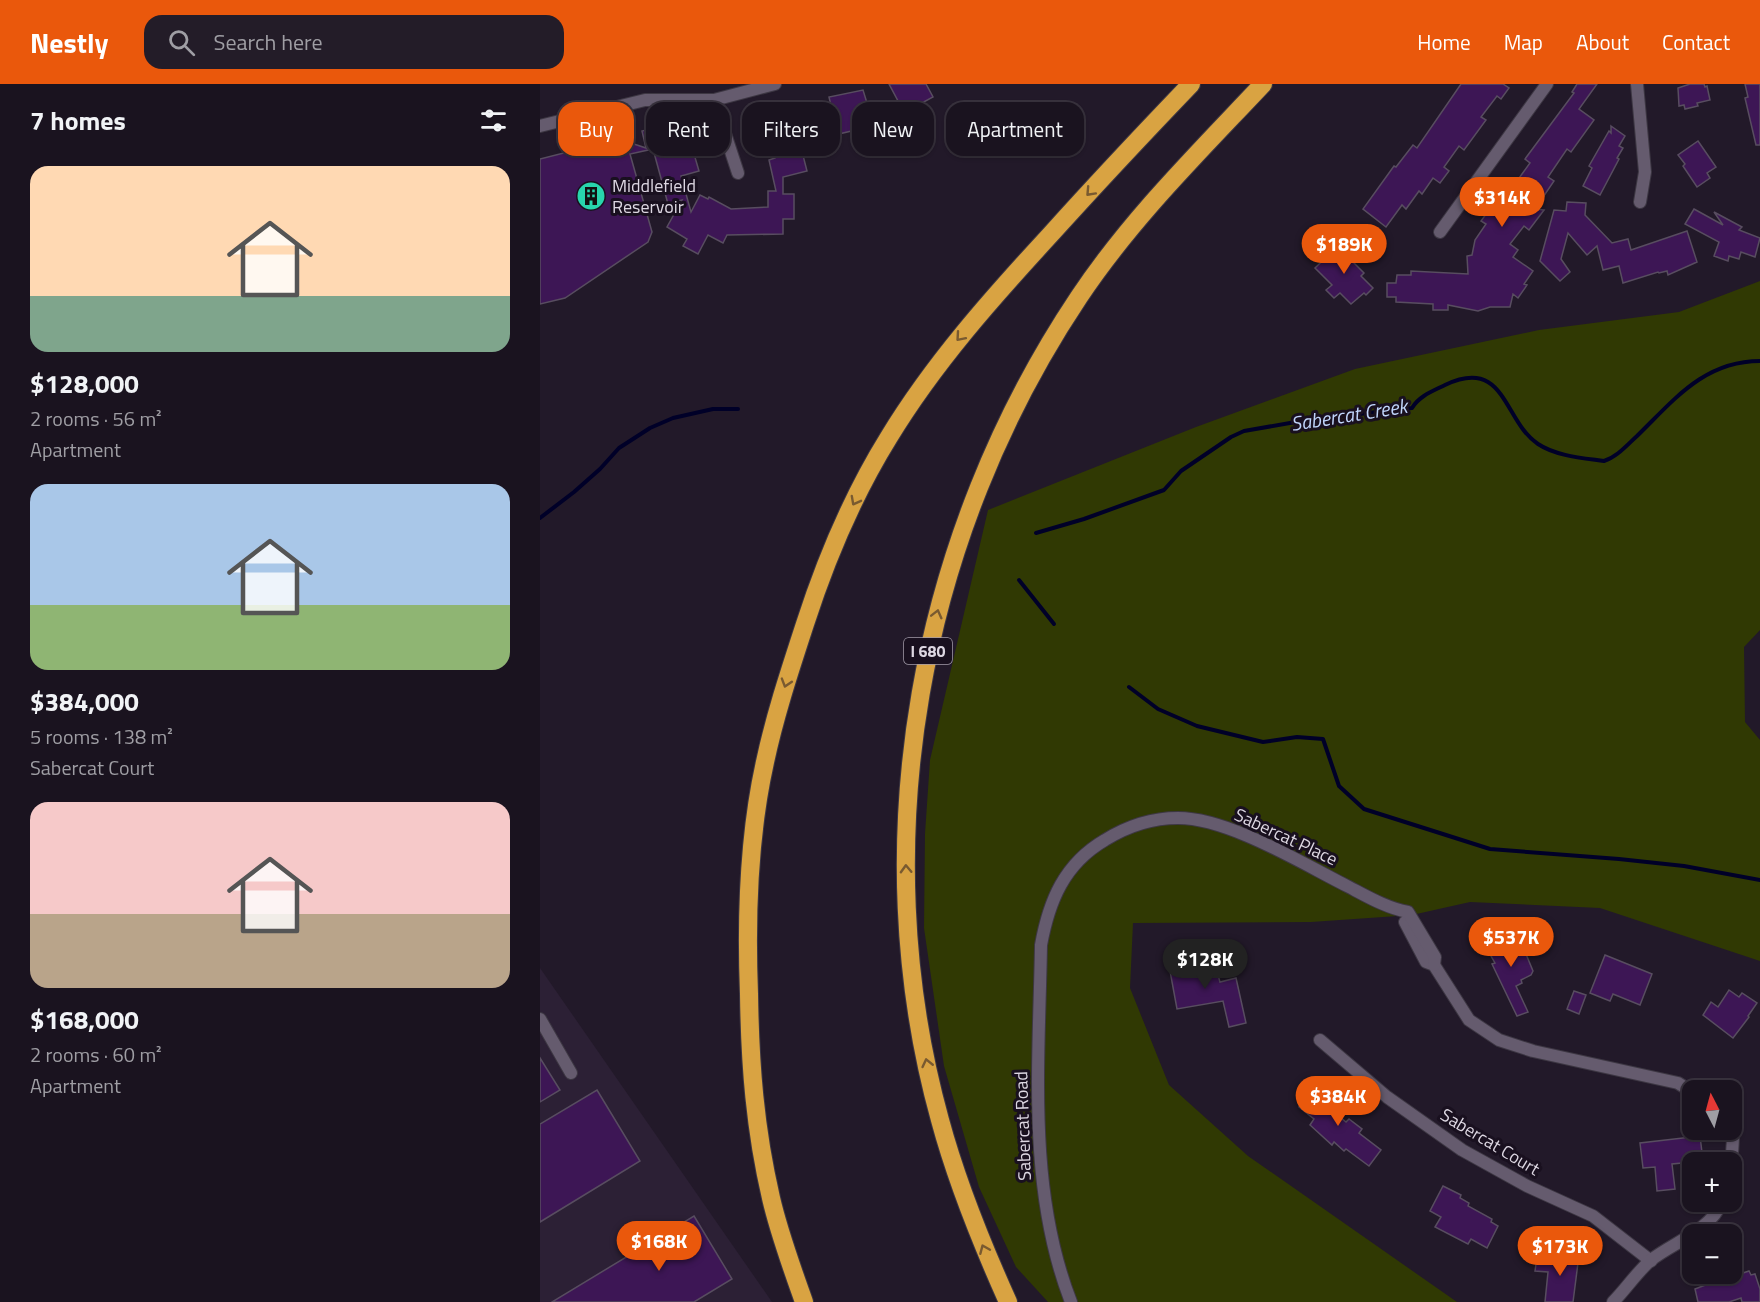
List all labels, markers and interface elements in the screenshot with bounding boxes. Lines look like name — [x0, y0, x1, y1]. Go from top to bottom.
search box — [144, 15, 564, 69]
text: Nestly — [30, 21, 108, 64]
text: Search here — [213, 25, 323, 59]
icon: search — [165, 26, 198, 59]
text: Home — [1417, 26, 1471, 58]
text: Map — [1504, 26, 1543, 58]
text: About — [1576, 26, 1629, 58]
text: Contact — [1662, 26, 1730, 58]
text: 7 homes — [30, 101, 126, 140]
chip: Buy — [558, 102, 634, 156]
chip: Rent — [646, 102, 730, 156]
chip: Filters — [742, 102, 840, 156]
chip: New — [852, 102, 934, 156]
chip: Apartment — [946, 102, 1084, 156]
icon: filters — [477, 104, 510, 137]
place label: Middlefield Reservoir — [612, 172, 696, 220]
pin: $314K — [1460, 177, 1544, 228]
building icon: Middlefield Reservoir — [575, 180, 607, 212]
text: $314K — [1474, 181, 1530, 212]
one-way arrow — [1086, 185, 1097, 195]
icon: home — [216, 205, 324, 313]
pin: $189K — [1302, 224, 1386, 275]
text: $189K — [1316, 228, 1372, 259]
one-way arrow — [956, 330, 967, 341]
text: $128,000 — [30, 364, 139, 403]
water label: Sabercat Creek — [1288, 390, 1411, 439]
text: 2 rooms · 56 m² — [30, 403, 162, 434]
text: Apartment — [30, 434, 121, 465]
one-way arrow — [851, 495, 862, 505]
icon: home — [216, 523, 324, 631]
one-way arrow — [930, 609, 943, 619]
road number: I 680 — [904, 638, 952, 664]
one-way arrow — [781, 677, 793, 688]
text: $384,000 — [30, 682, 139, 721]
text: 5 rooms · 138 m² — [30, 721, 173, 752]
text: Sabercat Court — [30, 752, 154, 783]
street label: Sabercat Place — [1230, 801, 1342, 872]
icon: home — [216, 841, 324, 949]
one-way arrow — [899, 865, 912, 874]
pin: $537K — [1469, 917, 1553, 968]
text: $537K — [1483, 921, 1539, 952]
pin: $128K — [1163, 939, 1247, 990]
text: $128K — [1177, 943, 1233, 974]
text: $168,000 — [30, 1000, 139, 1039]
text: 2 rooms · 60 m² — [30, 1039, 162, 1070]
one-way arrow — [921, 1058, 934, 1068]
text: Apartment — [30, 1070, 121, 1101]
street label: Sabercat Road — [1007, 1071, 1038, 1181]
pin: $384K — [1296, 1076, 1380, 1127]
text: $384K — [1310, 1080, 1366, 1111]
north arrow — [1682, 1080, 1742, 1140]
map controls — [1682, 1080, 1742, 1284]
street label: Sabercat Court — [1435, 1101, 1546, 1182]
button: + — [1682, 1152, 1742, 1212]
pin: $168K — [617, 1221, 701, 1272]
button: − — [1682, 1224, 1742, 1284]
text: $168K — [631, 1225, 687, 1256]
pin: $173K — [1518, 1226, 1602, 1277]
text: $173K — [1532, 1230, 1588, 1261]
one-way arrow — [979, 1244, 991, 1255]

